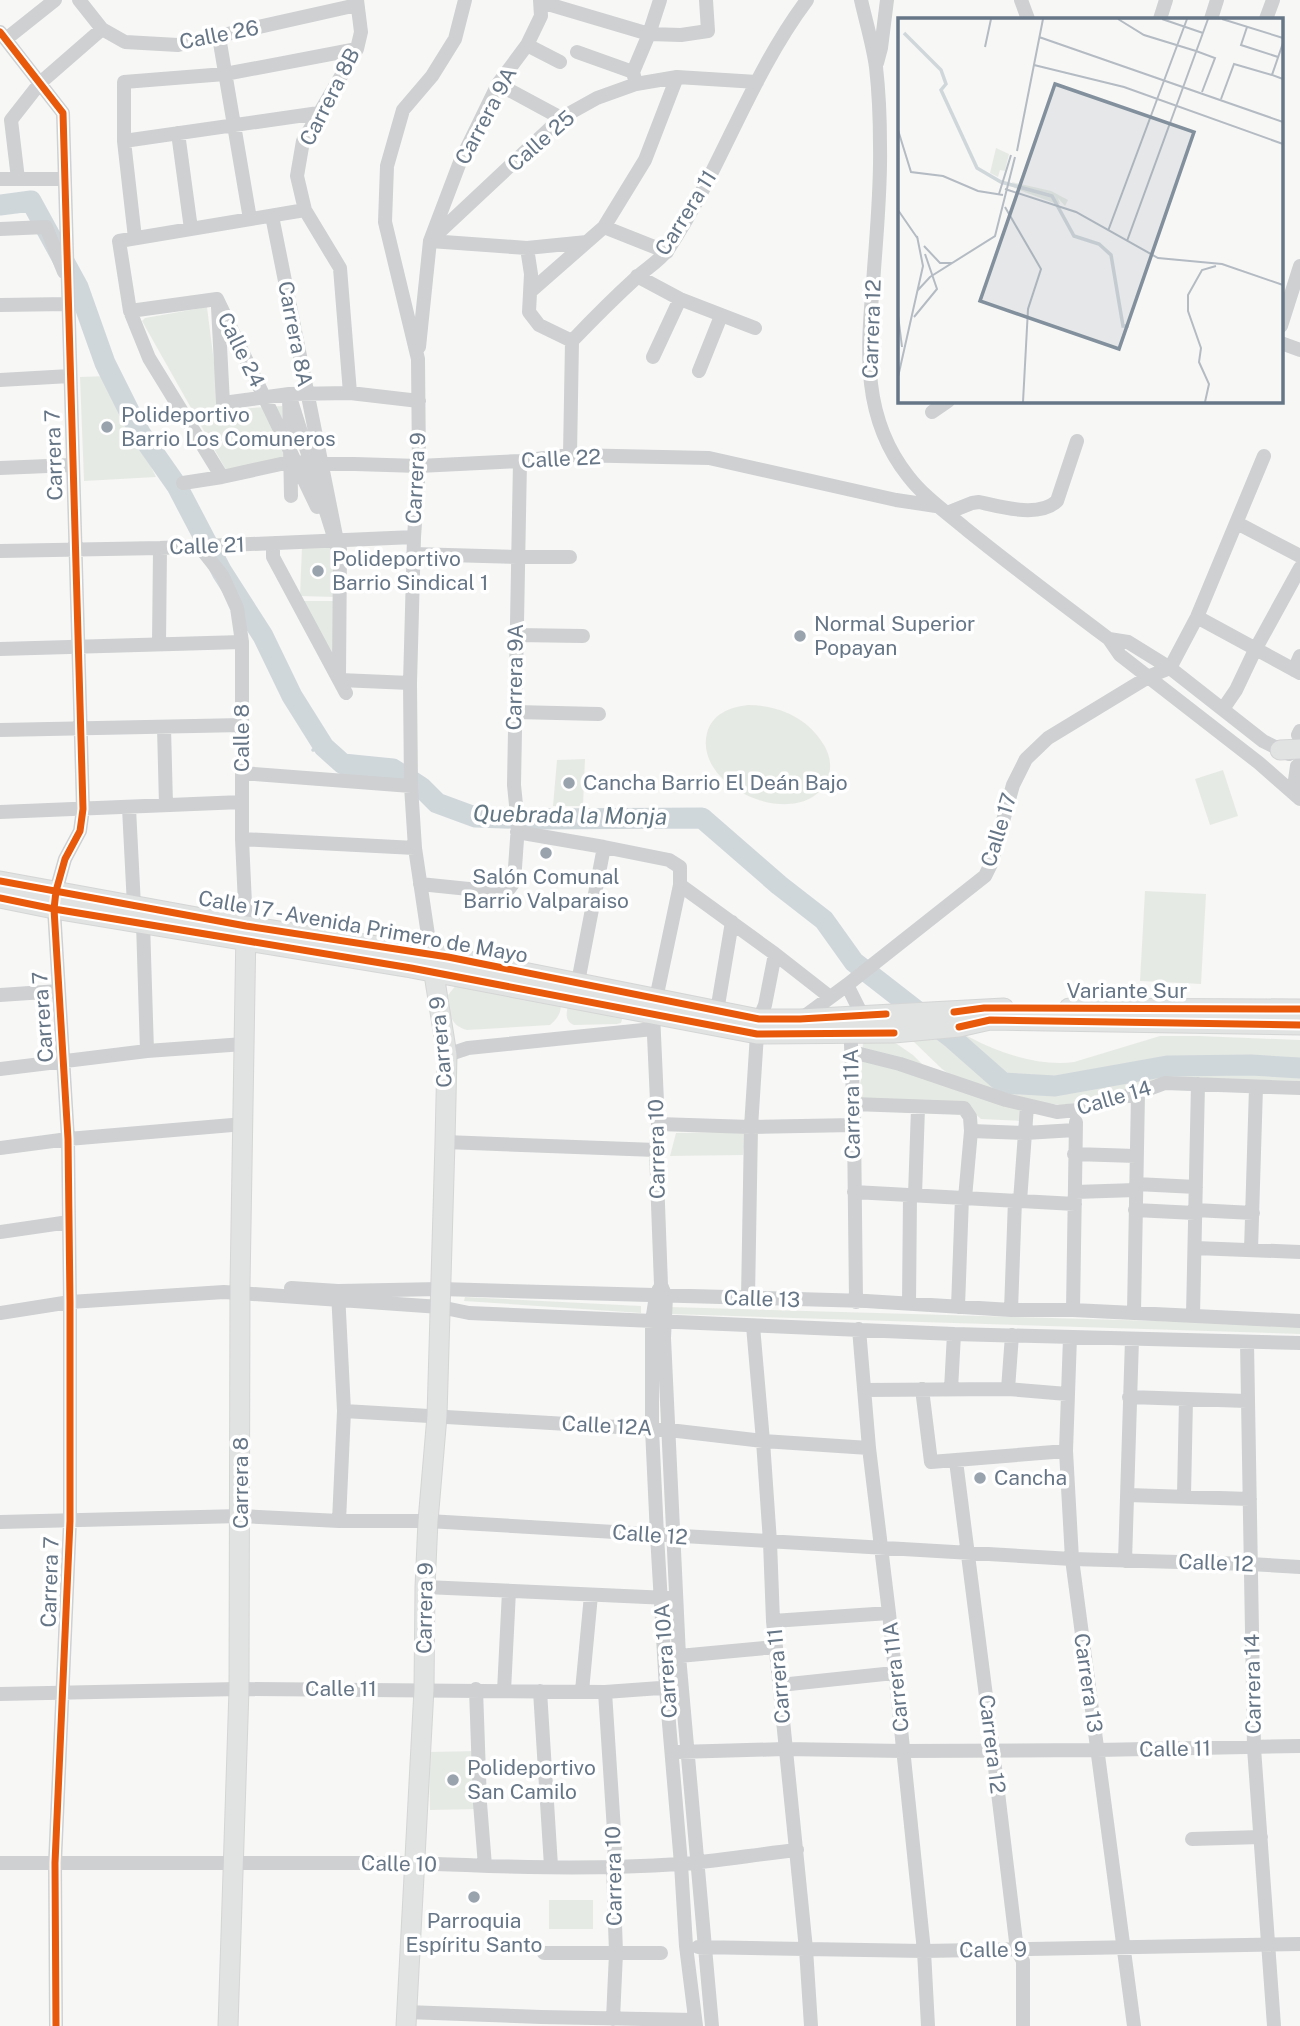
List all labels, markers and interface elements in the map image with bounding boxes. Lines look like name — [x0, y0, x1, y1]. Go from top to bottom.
street label: Calle 26 — [177, 15, 261, 54]
inset map — [898, 18, 1282, 402]
street label: Carrera 8B — [294, 44, 365, 150]
street label: Carrera 9A — [449, 63, 522, 169]
street label: Calle 25 — [502, 105, 579, 177]
street label: Carrera 11 — [650, 166, 722, 260]
street label: Carrera 8A — [273, 279, 318, 389]
street label: Carrera 12 — [857, 279, 886, 379]
street label: Calle 24 — [213, 308, 270, 391]
place label: Polideportivo Barrio Los Comuneros — [121, 402, 336, 451]
street label: Carrera 7 — [39, 409, 68, 501]
marker: Polideportivo Barrio Los Comuneros — [99, 419, 115, 435]
street label: Carrera 9 — [401, 432, 430, 524]
street label: Calle 22 — [521, 444, 601, 473]
street label: Calle 21 — [169, 532, 245, 559]
place label: Polideportivo Barrio Sindical 1 — [332, 546, 488, 595]
marker: Polideportivo Barrio Sindical 1 — [310, 563, 326, 579]
place label: Normal Superior Popayan — [814, 611, 975, 660]
street label: Carrera 9A — [501, 623, 528, 731]
marker: Normal Superior Popayan — [792, 628, 808, 644]
street label: Calle 8 — [229, 704, 254, 772]
place label: Cancha Barrio El Deán Bajo — [583, 770, 848, 795]
marker: Cancha Barrio El Deán Bajo — [561, 775, 577, 791]
street label: Calle 17 — [975, 790, 1022, 870]
water label: Quebrada la Monja — [473, 799, 667, 830]
marker: Salón Comunal Barrio Valparaiso — [538, 845, 554, 861]
place label: Salón Comunal Barrio Valparaiso — [463, 864, 629, 913]
street label: Calle 17 - Avenida Primero de Mayo — [196, 885, 530, 968]
street label: Carrera 7 — [27, 971, 58, 1063]
street label: Variante Sur — [1067, 978, 1187, 1003]
street label: Carrera 9 — [424, 995, 457, 1089]
street label: Carrera 11A — [838, 1048, 865, 1160]
street label: Calle 14 — [1074, 1075, 1154, 1120]
street label: Carrera 10 — [643, 1099, 670, 1199]
street label: Calle 13 — [723, 1285, 801, 1312]
street label: Calle 12A — [561, 1411, 653, 1440]
street label: Carrera 8 — [228, 1437, 253, 1529]
place label: Cancha — [994, 1465, 1067, 1490]
marker: Cancha — [972, 1470, 988, 1486]
street label: Calle 12 — [611, 1519, 689, 1550]
street label: Carrera 7 — [35, 1536, 64, 1628]
street label: Calle 12 — [1178, 1549, 1254, 1576]
street label: Carrera 9 — [411, 1562, 438, 1654]
street label: Carrera 10A — [649, 1603, 682, 1719]
street label: Carrera 11A — [877, 1621, 914, 1733]
street label: Carrera 11 — [762, 1627, 795, 1725]
street label: Carrera 13 — [1069, 1631, 1108, 1734]
street label: Carrera 14 — [1239, 1634, 1266, 1734]
street label: Calle 11 — [305, 1676, 377, 1701]
street label: Carrera 12 — [974, 1693, 1011, 1795]
street label: Calle 11 — [1139, 1735, 1211, 1762]
place label: Polideportivo San Camilo — [467, 1755, 596, 1804]
marker: Polideportivo San Camilo — [445, 1772, 461, 1788]
street label: Carrera 10 — [600, 1826, 627, 1926]
street label: Calle 10 — [361, 1850, 437, 1877]
marker: Parroquia Espíritu Santo — [466, 1889, 482, 1905]
place label: Parroquia Espíritu Santo — [406, 1908, 542, 1957]
street label: Calle 9 — [959, 1936, 1027, 1963]

